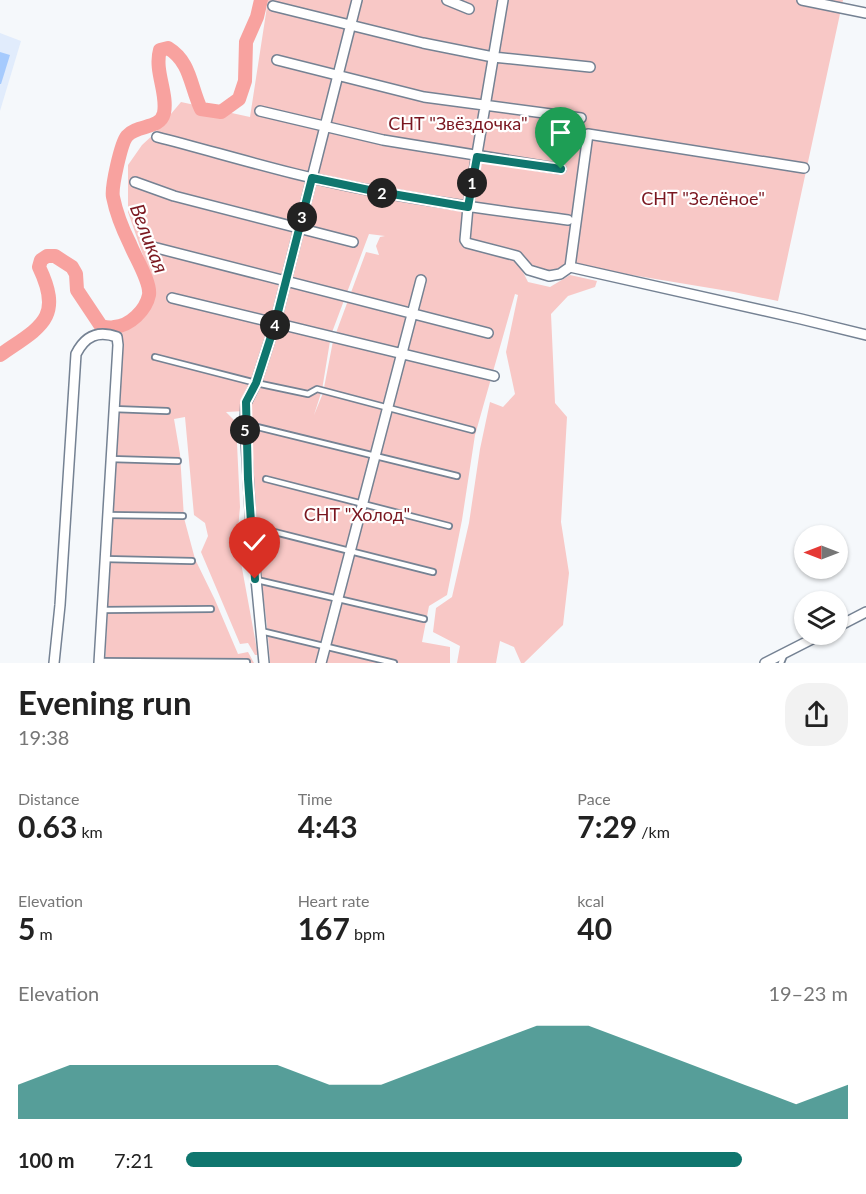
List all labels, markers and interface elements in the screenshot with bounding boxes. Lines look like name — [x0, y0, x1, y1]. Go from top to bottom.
pin — [535, 107, 586, 169]
park label: СНТ "Звёздочка" — [388, 112, 528, 134]
icon: arrive — [544, 116, 577, 149]
pin: 1 — [457, 168, 487, 198]
text: 1 — [467, 173, 477, 192]
pin: 2 — [367, 178, 397, 208]
text: 2 — [377, 183, 387, 202]
park label: СНТ "Зелёное" — [641, 187, 765, 209]
water label: Великая — [126, 200, 174, 276]
pin: 3 — [287, 202, 317, 232]
text: 3 — [297, 207, 307, 226]
pin: 4 — [260, 310, 290, 340]
text: 4 — [270, 315, 280, 334]
pin: 5 — [230, 415, 260, 445]
text: 5 — [240, 420, 250, 439]
park label: СНТ "Холод" — [304, 503, 410, 525]
pin — [229, 517, 280, 579]
north arrow — [794, 525, 848, 579]
map controls — [794, 525, 848, 645]
icon: check — [238, 526, 271, 559]
button: layers — [794, 591, 848, 645]
text: Evening run — [18, 682, 192, 722]
button: share — [785, 683, 848, 746]
text: 19:38 — [18, 725, 69, 749]
text: Distance — [18, 789, 79, 808]
text: Time — [298, 789, 333, 808]
text: Pace — [577, 789, 611, 808]
text: 0.63 — [18, 808, 77, 844]
text: 4:43 — [298, 808, 358, 844]
text: 7:29 — [577, 808, 637, 844]
text: km — [77, 822, 103, 841]
text: /km — [637, 822, 670, 841]
text: Elevation — [18, 891, 83, 910]
text: Heart rate — [298, 891, 369, 910]
text: kcal — [577, 891, 604, 910]
text: 5 — [18, 910, 35, 946]
text: 167 — [298, 910, 350, 946]
text: 40 — [577, 910, 612, 946]
text: m — [35, 924, 53, 943]
text: bpm — [350, 924, 385, 943]
text: Elevation — [18, 981, 99, 1005]
text: 19–23 m — [768, 981, 848, 1005]
text: 100 m — [18, 1148, 74, 1172]
text: 7:21 — [114, 1148, 154, 1172]

